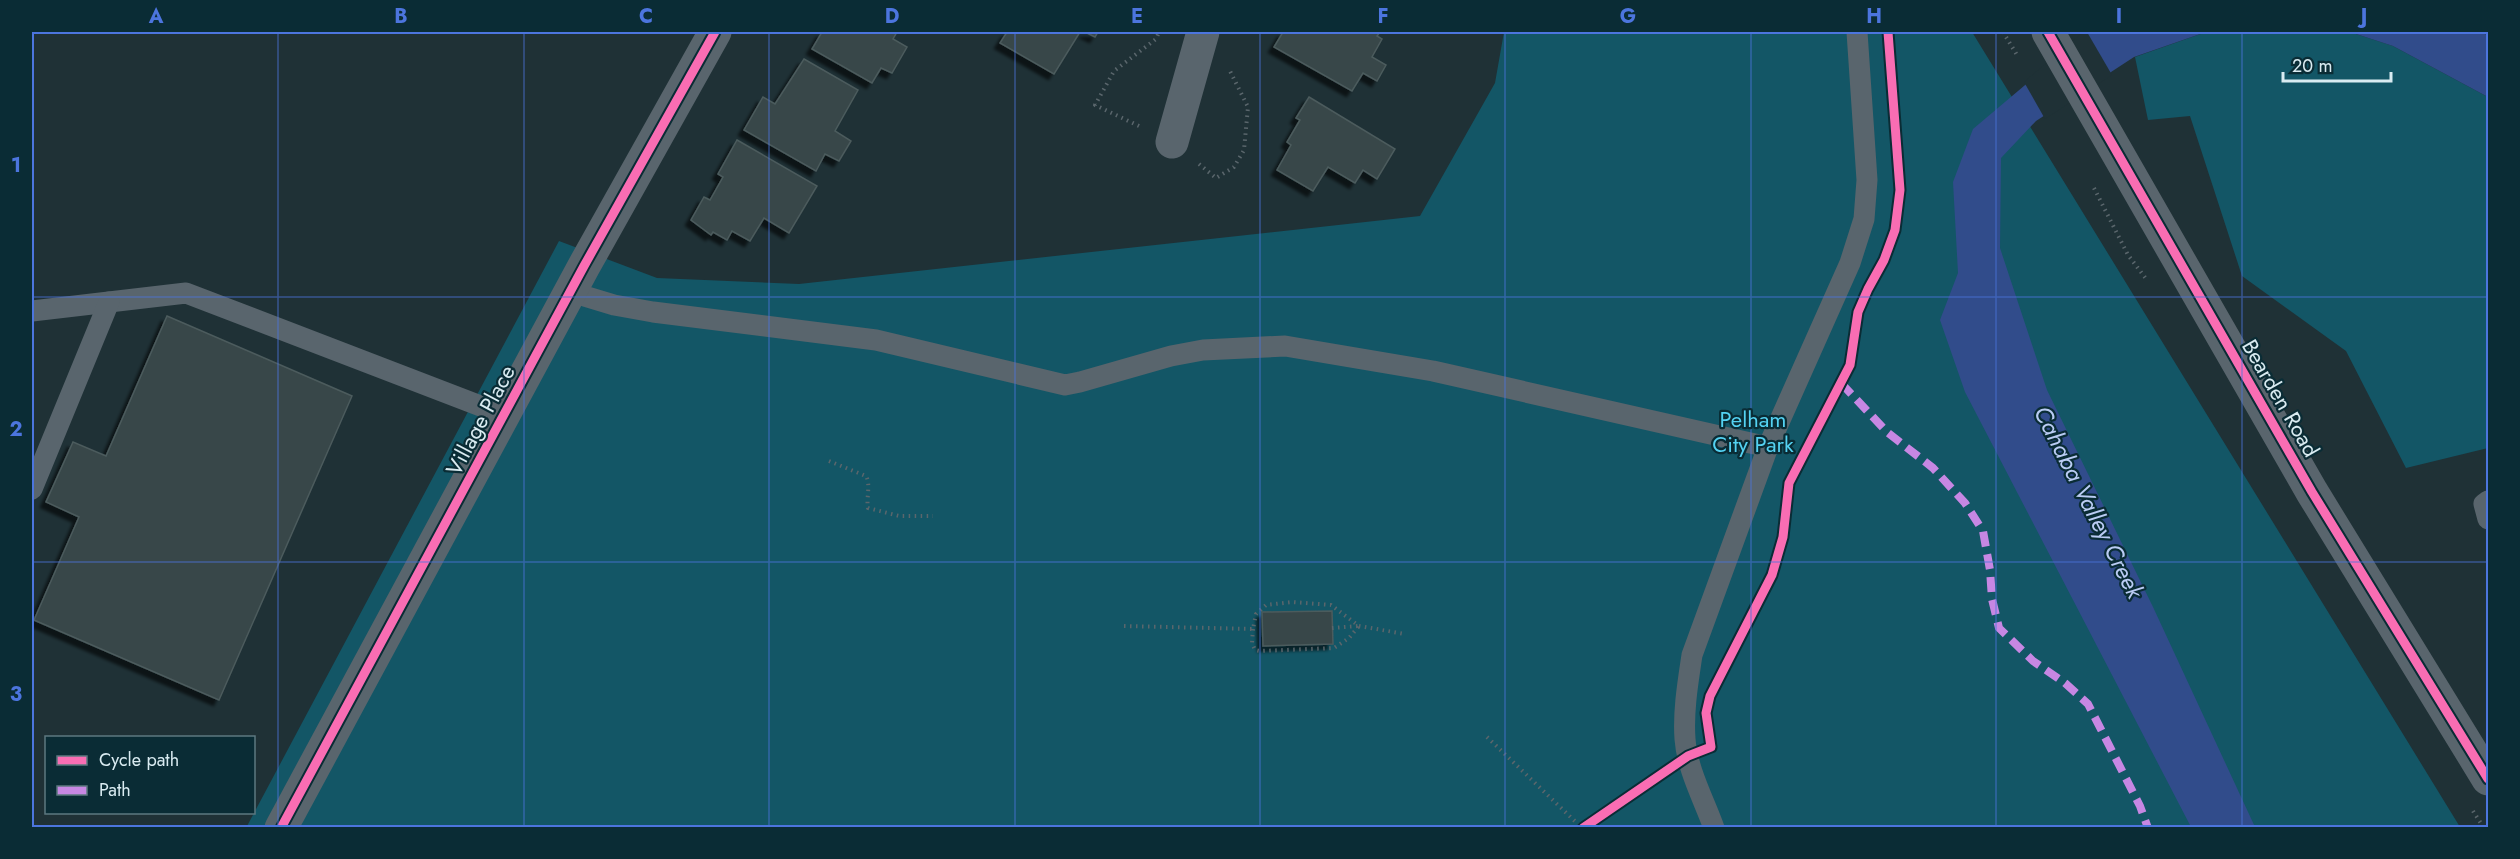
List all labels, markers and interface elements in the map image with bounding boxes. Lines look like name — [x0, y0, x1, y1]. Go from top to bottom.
text: A — [148, 2, 164, 31]
text: B — [394, 2, 408, 31]
text: C — [639, 2, 653, 31]
text: D — [885, 2, 899, 31]
text: E — [1131, 2, 1143, 31]
text: F — [1377, 2, 1389, 31]
text: G — [1620, 2, 1636, 31]
text: H — [1866, 2, 1882, 31]
text: I — [2116, 2, 2122, 31]
text: J — [2357, 2, 2367, 31]
scale bar — [2283, 45, 2391, 83]
text: 20 m — [2292, 53, 2332, 79]
text: 1 — [11, 151, 21, 180]
street label: Bearden Road — [2234, 333, 2328, 463]
street label: Village Place — [437, 359, 523, 481]
water label: Cahaba Valley Creek — [2025, 399, 2154, 606]
park label: Pelham City Park — [1712, 403, 1794, 460]
text: 2 — [9, 415, 23, 444]
text: 3 — [10, 680, 22, 709]
legend — [45, 736, 255, 814]
text: Cycle path — [99, 747, 179, 773]
text: Path — [99, 777, 131, 803]

